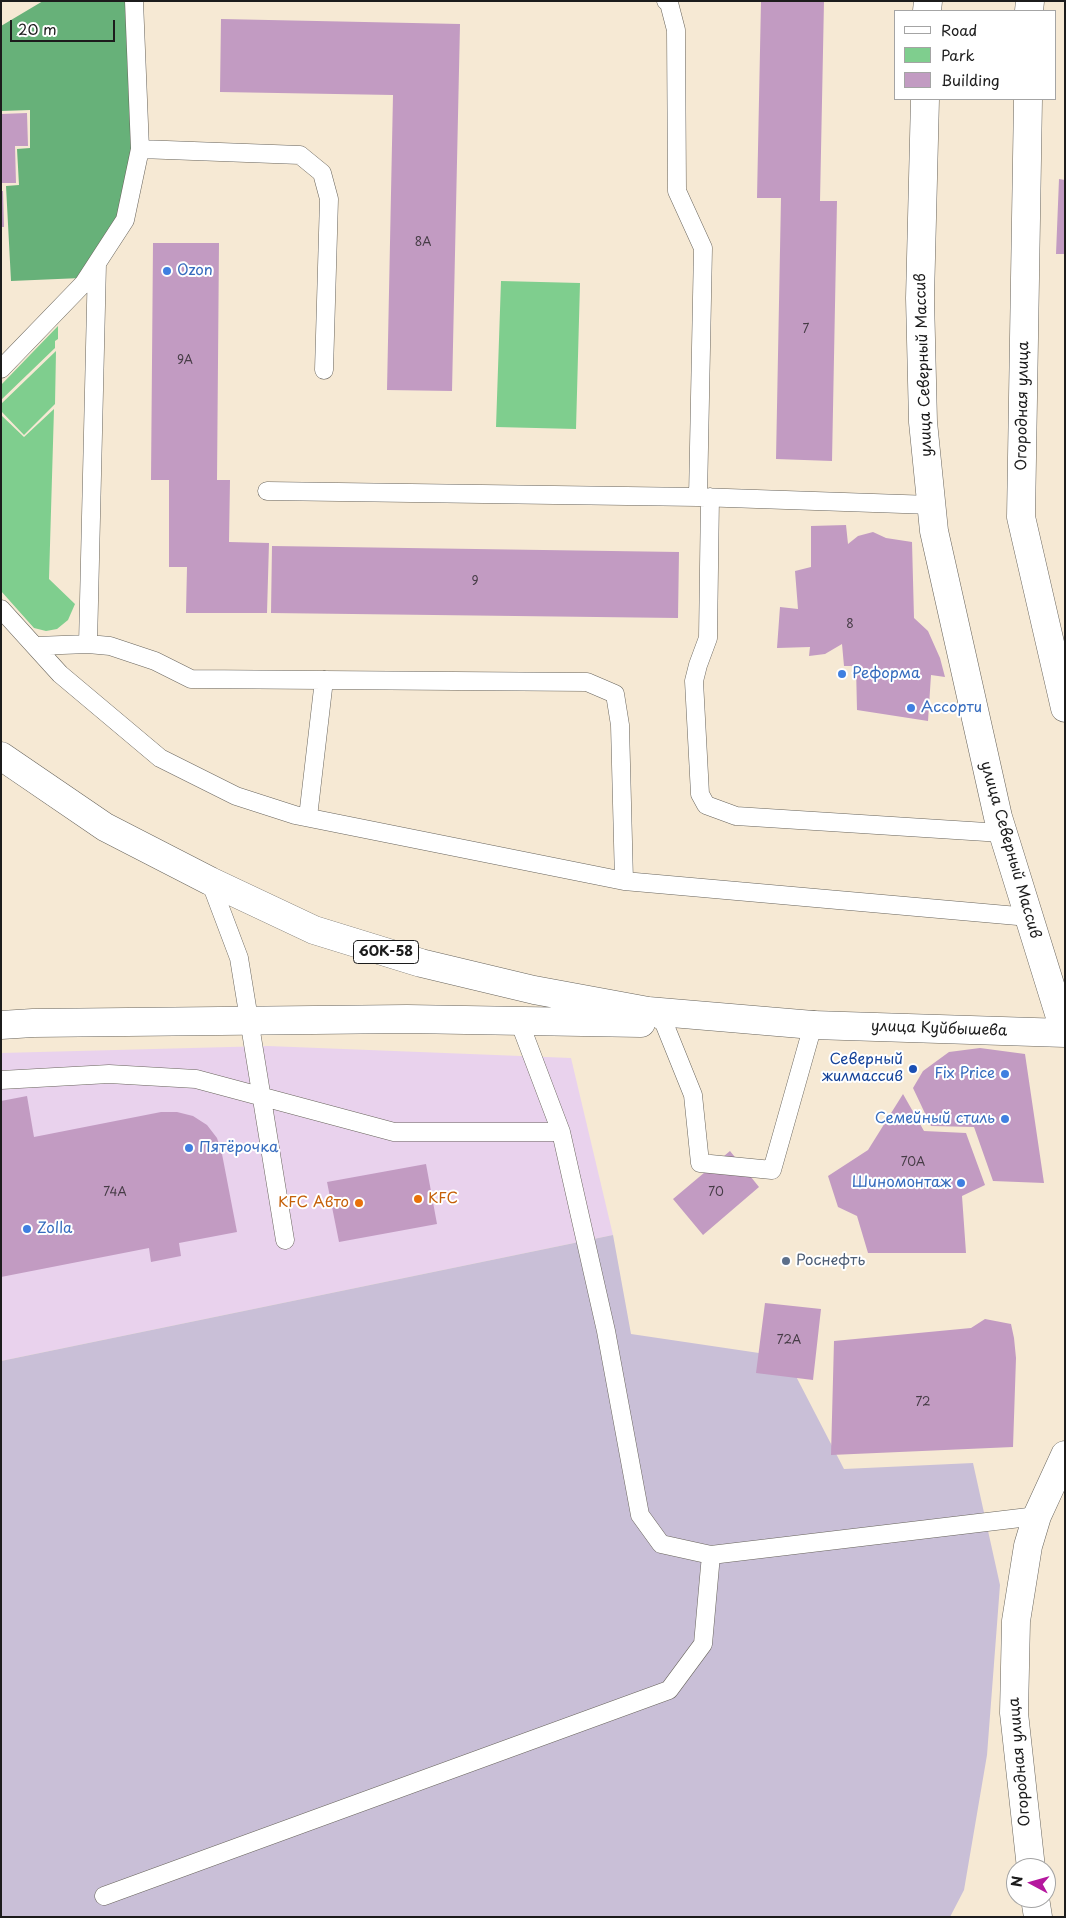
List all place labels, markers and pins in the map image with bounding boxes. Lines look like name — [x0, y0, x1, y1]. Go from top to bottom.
place label: Ozon — [177, 262, 213, 280]
marker: Ozon — [161, 265, 173, 277]
place label: Реформа — [852, 665, 920, 683]
marker: Реформа — [836, 668, 848, 680]
place label: Ассорти — [921, 699, 982, 717]
marker: Ассорти — [905, 702, 917, 714]
place label: Северный жилмассив — [822, 1051, 903, 1086]
marker: Северный жилмассив — [907, 1063, 919, 1075]
place label: Fix Price — [934, 1065, 995, 1083]
marker: Fix Price — [999, 1068, 1011, 1080]
place label: Семейный стиль — [875, 1110, 995, 1128]
marker: Семейный стиль — [999, 1113, 1011, 1125]
place label: Пятёрочка — [199, 1139, 278, 1157]
marker: Пятёрочка — [183, 1142, 195, 1154]
place label: Шиномонтаж — [852, 1174, 951, 1192]
marker: Шиномонтаж — [955, 1177, 967, 1189]
place label: KFC — [428, 1190, 458, 1208]
marker: KFC — [412, 1193, 424, 1205]
place label: KFC Авто — [278, 1194, 349, 1212]
marker: KFC Авто — [353, 1197, 365, 1209]
place label: Zolla — [37, 1220, 72, 1238]
marker: Zolla — [21, 1223, 33, 1235]
place label: Роснефть — [796, 1252, 865, 1270]
marker: Роснефть — [780, 1255, 792, 1267]

